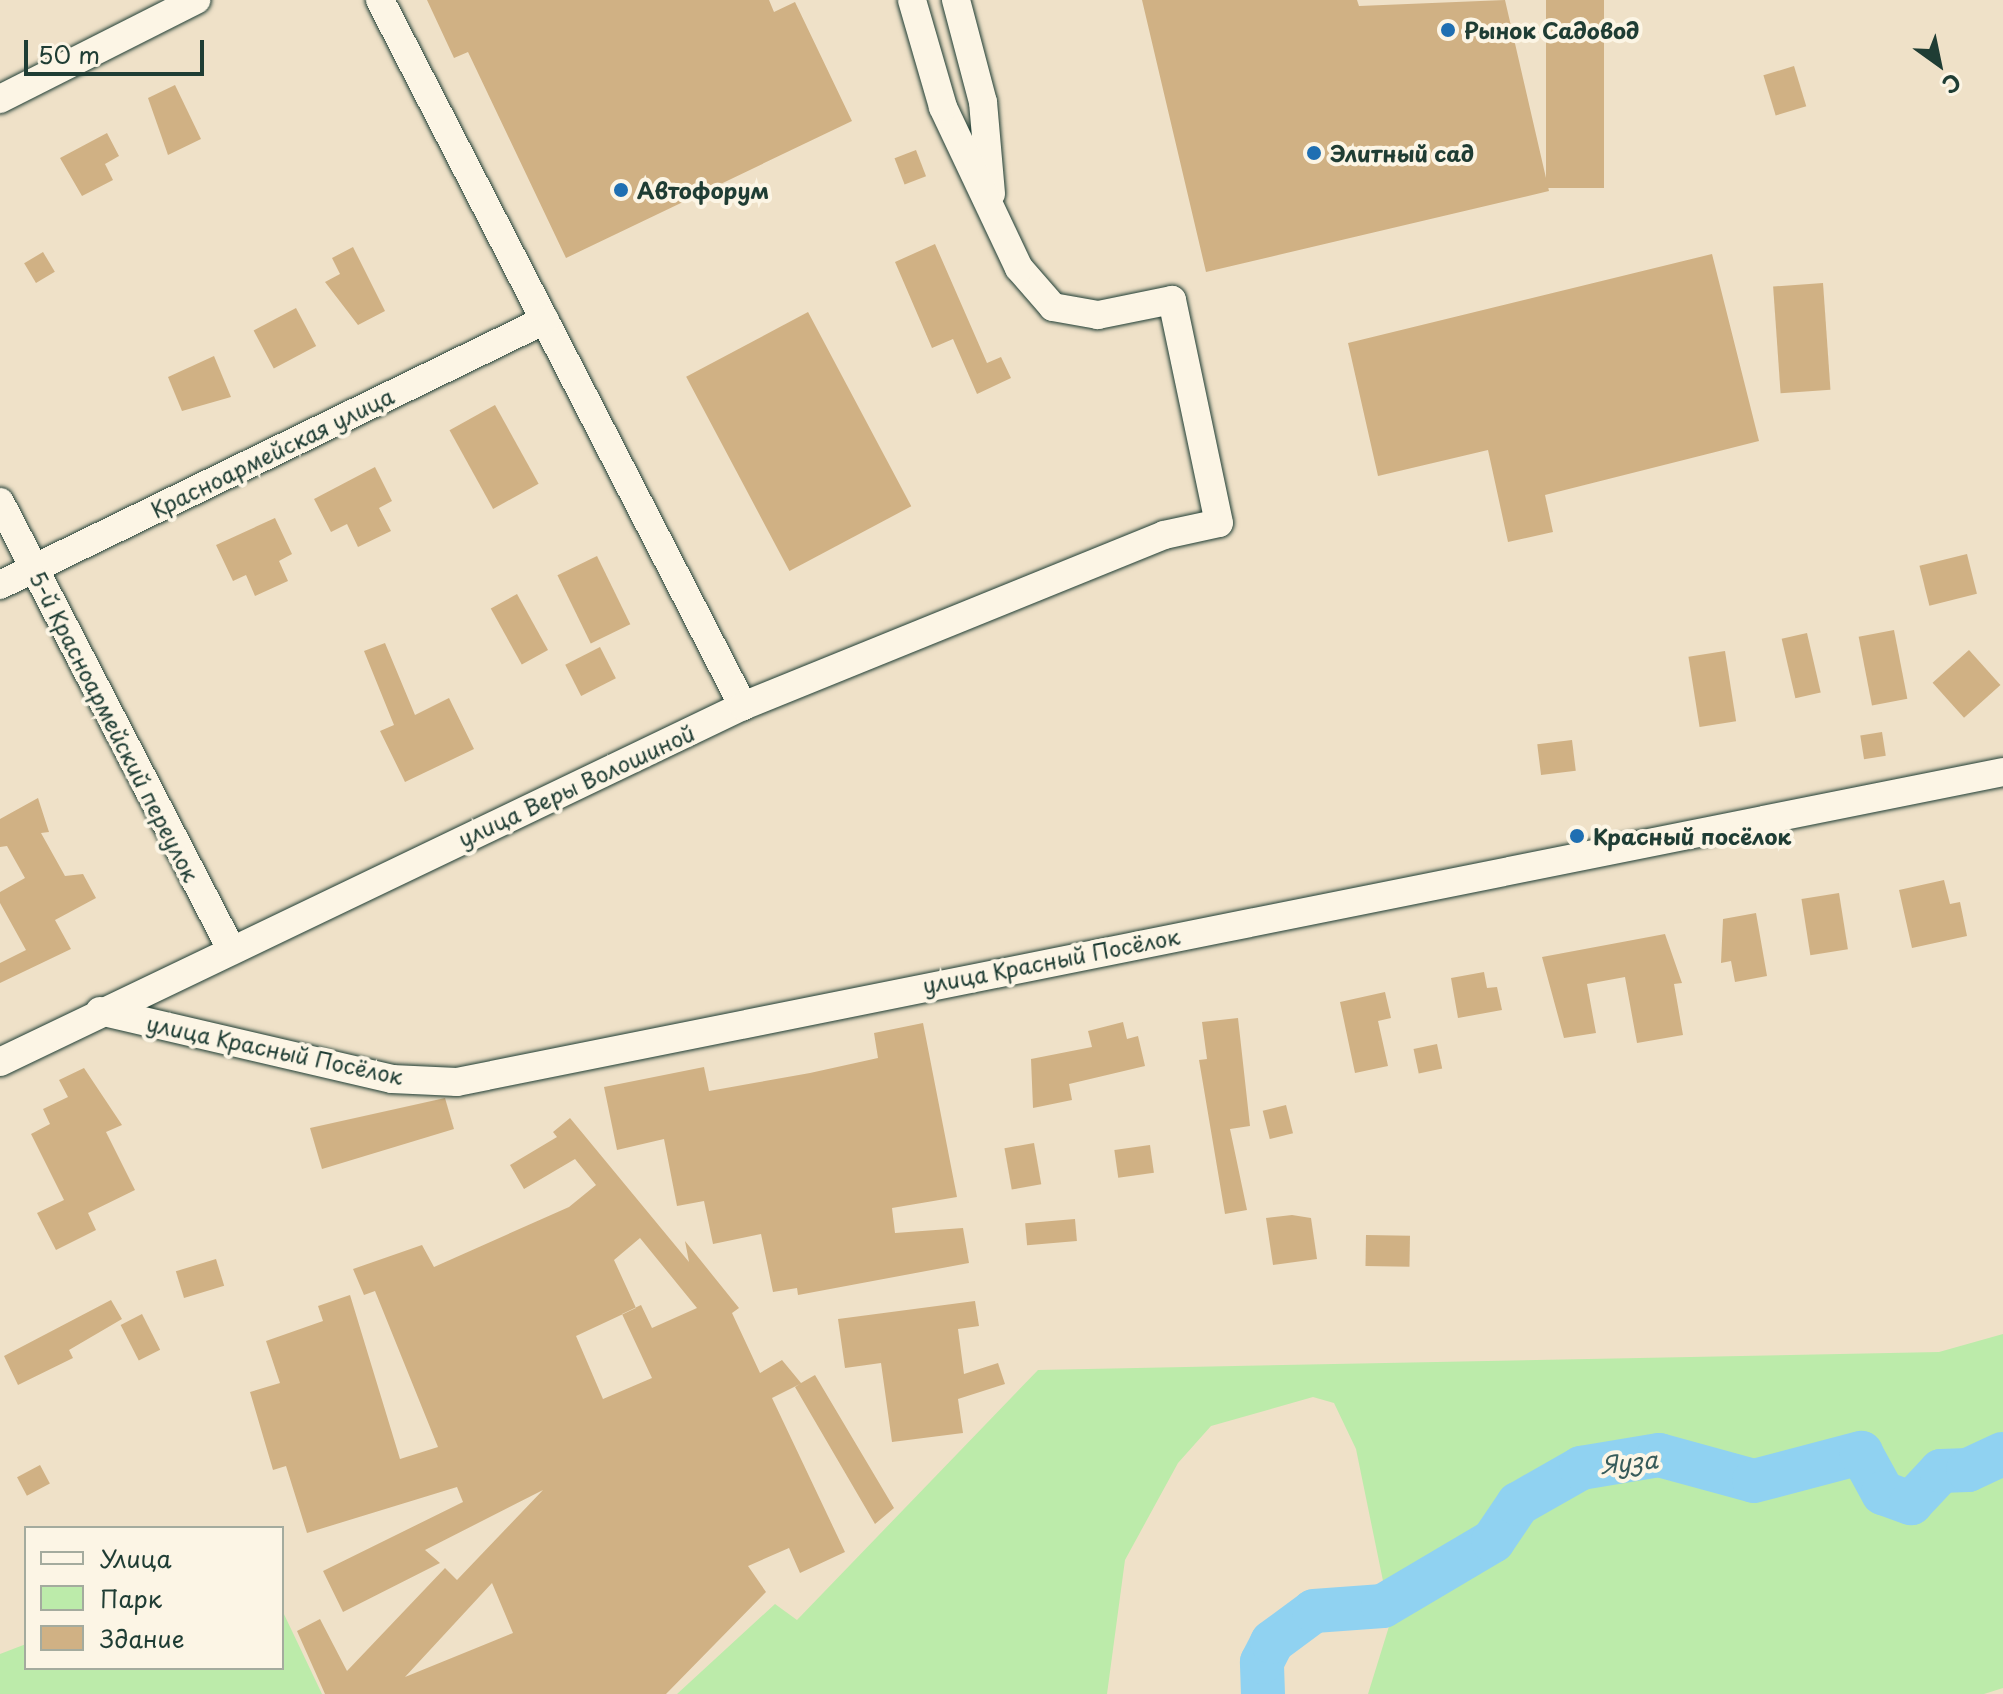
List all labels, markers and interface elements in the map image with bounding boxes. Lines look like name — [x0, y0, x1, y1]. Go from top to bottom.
place label: Рынок Садовод — [1464, 17, 1641, 43]
marker: Рынок Садовод — [1439, 21, 1457, 39]
scale bar — [28, 24, 208, 74]
north arrow — [1899, 24, 1979, 104]
text: 50 m — [38, 36, 100, 72]
text: С — [1936, 66, 1968, 103]
place label: Элитный сад — [1330, 140, 1475, 166]
marker: Элитный сад — [1305, 144, 1323, 162]
place label: Автофорум — [637, 177, 769, 203]
marker: Автофорум — [612, 181, 630, 199]
street label: Красноармейская улица — [146, 381, 398, 523]
street label: 5-й Красноармейский переулок — [25, 566, 205, 886]
street label: улица Веры Волошиной — [452, 718, 700, 852]
place label: Красный посёлок — [1593, 823, 1791, 849]
marker: Красный посёлок — [1568, 827, 1586, 845]
street label: улица Красный Посёлок — [919, 922, 1183, 998]
street label: улица Красный Посёлок — [144, 1009, 406, 1089]
water label: Яуза — [1599, 1445, 1659, 1479]
legend — [24, 1526, 284, 1670]
text: Улица — [100, 1540, 172, 1576]
text: Парк — [100, 1580, 162, 1616]
text: Здание — [100, 1620, 185, 1656]

